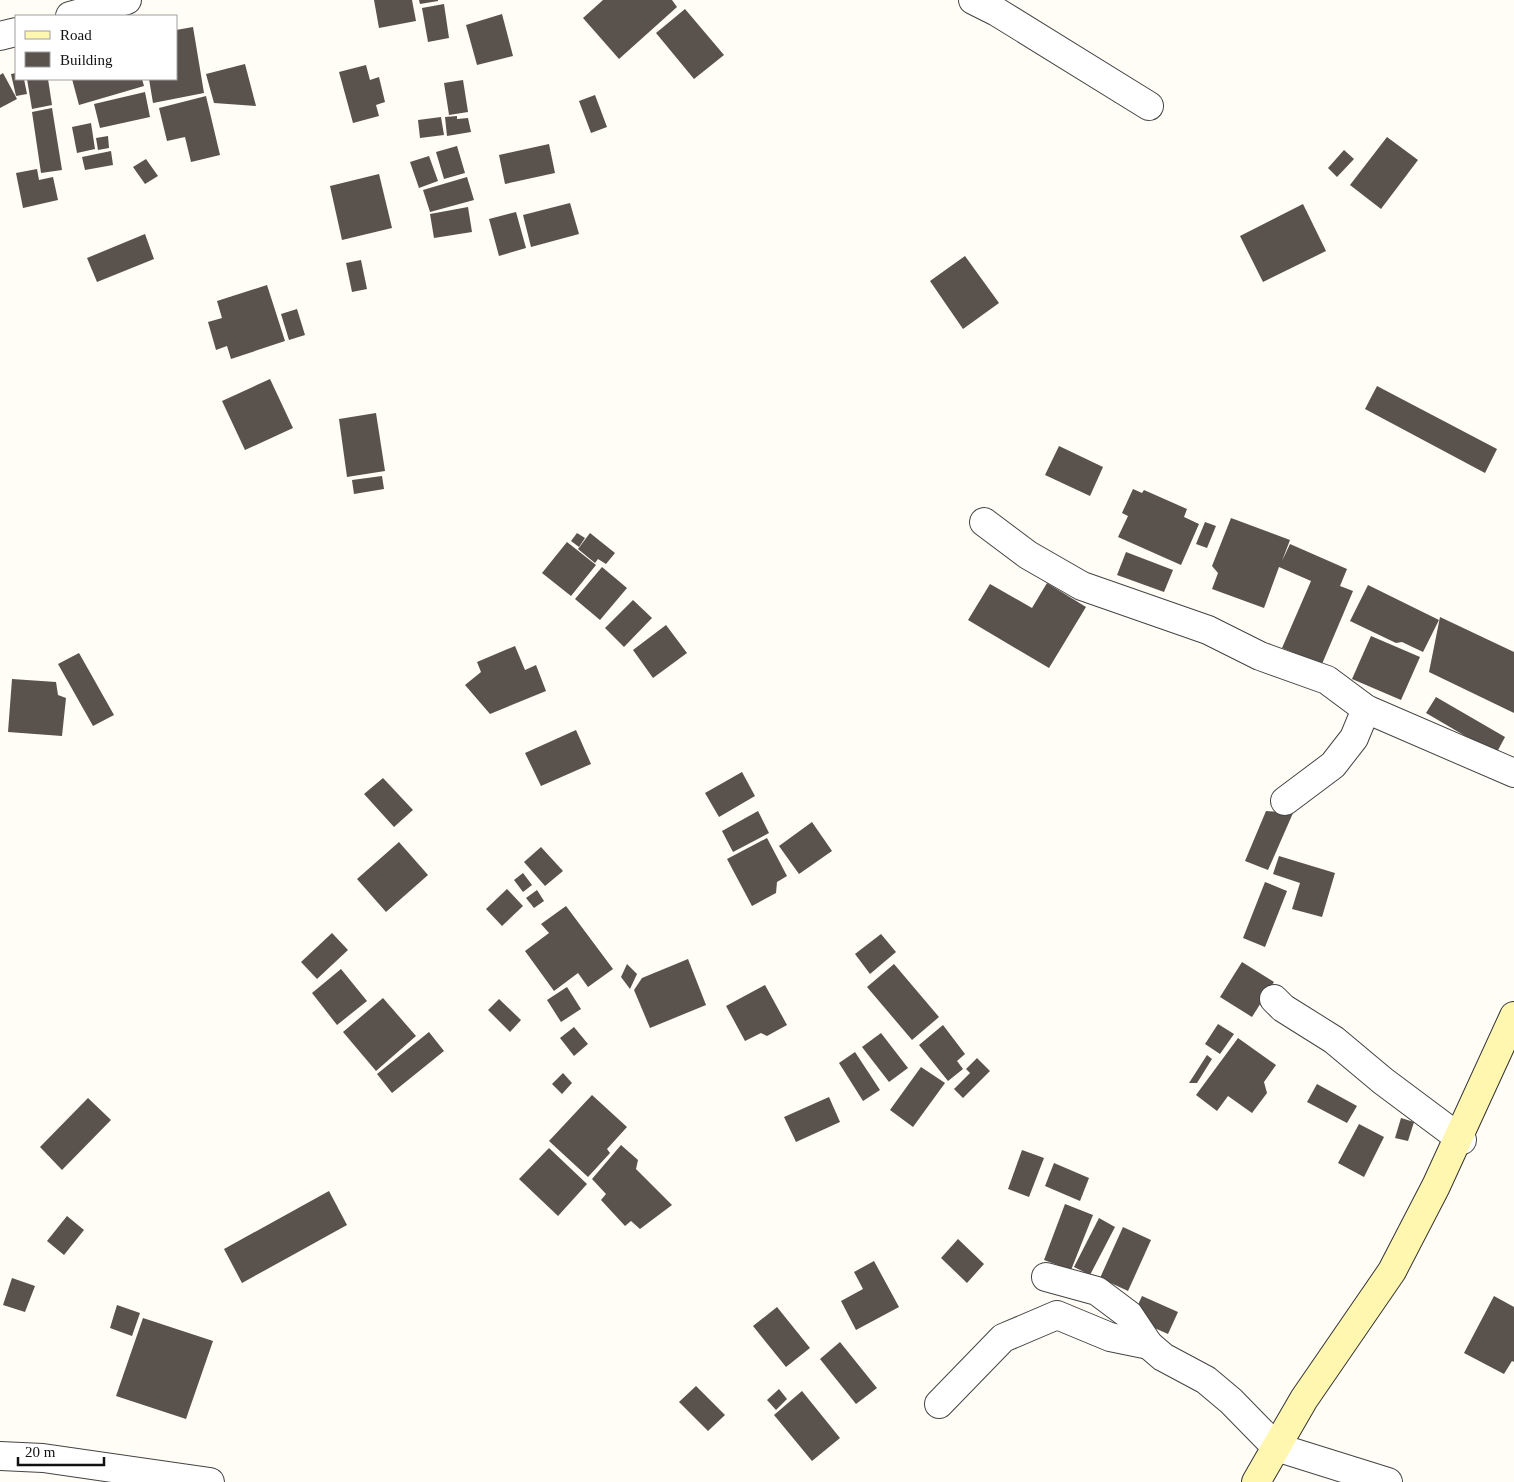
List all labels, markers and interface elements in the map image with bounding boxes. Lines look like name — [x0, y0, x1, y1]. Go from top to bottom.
legend — [15, 15, 178, 80]
text: Road — [60, 27, 92, 43]
text: Building — [60, 52, 113, 68]
scale bar — [18, 1434, 104, 1466]
text: 20 m — [25, 1444, 56, 1460]

